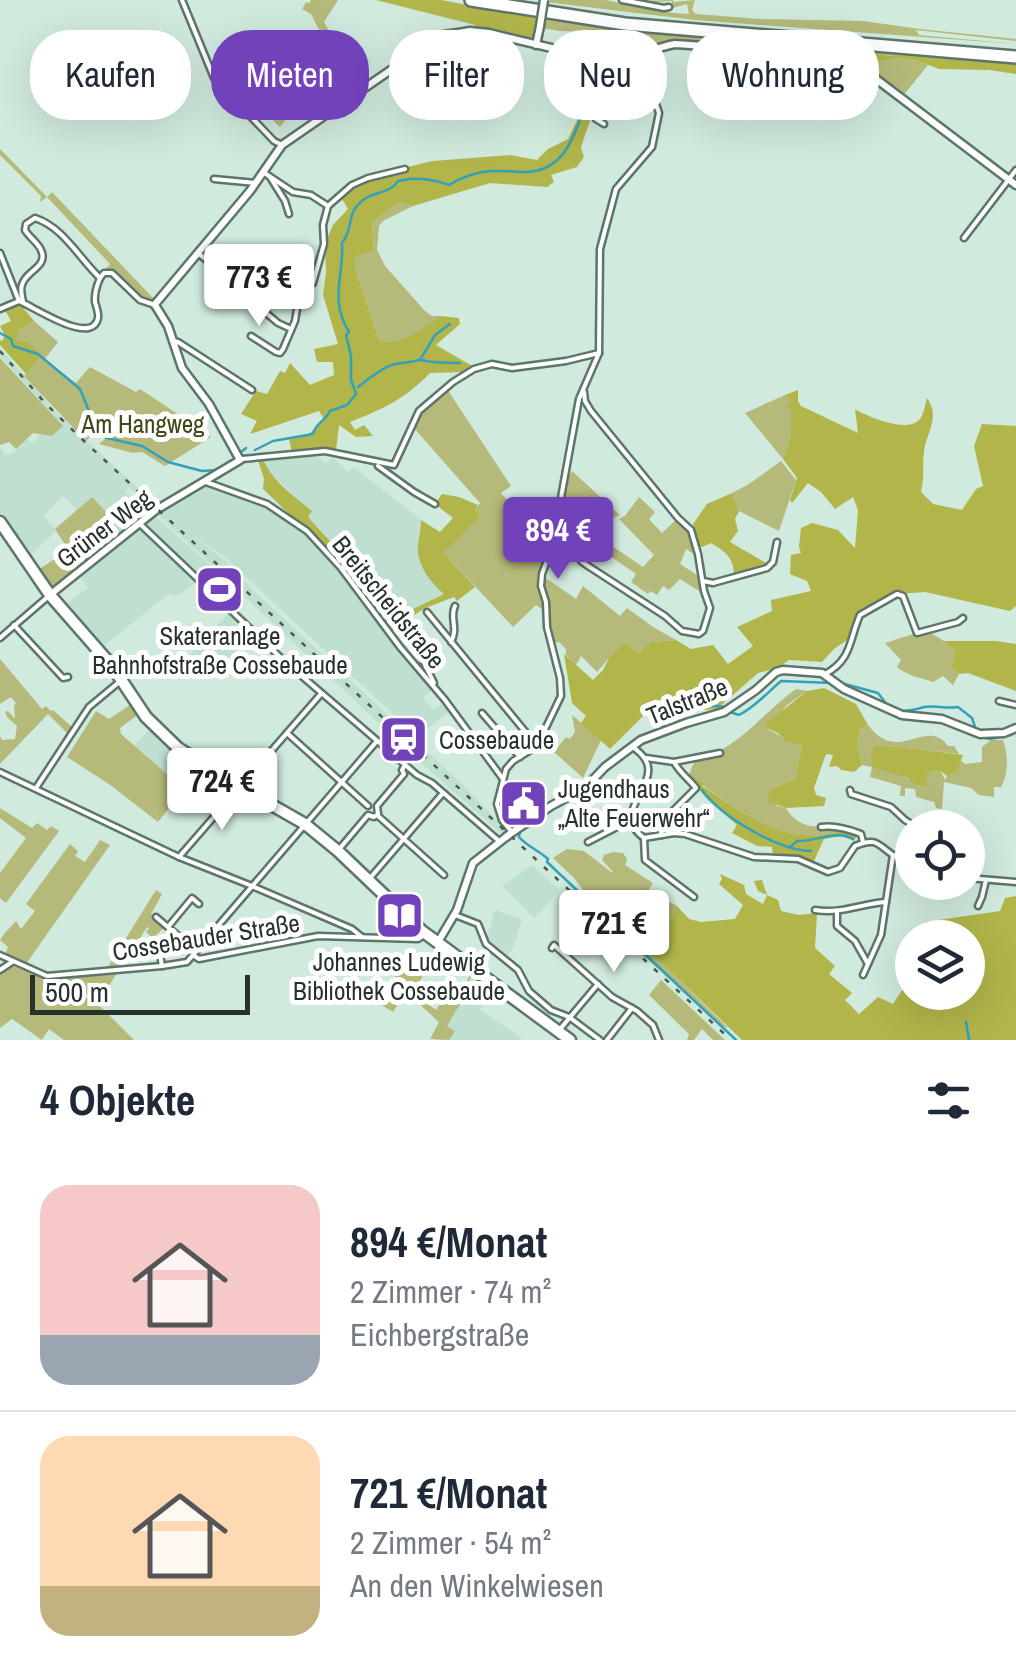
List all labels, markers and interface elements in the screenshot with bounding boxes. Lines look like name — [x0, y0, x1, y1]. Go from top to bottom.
chip: Kaufen — [30, 30, 191, 120]
chip: Mieten — [211, 30, 369, 120]
chip: Filter — [389, 30, 524, 120]
chip: Neu — [544, 30, 667, 120]
chip: Wohnung — [687, 30, 879, 120]
pin: 773 € — [189, 244, 329, 329]
text: 773 € — [226, 255, 292, 298]
park label: Am Hangweg — [80, 407, 205, 441]
street label: Grüner Weg — [49, 481, 159, 575]
pin: 894 € — [488, 497, 628, 582]
text: 894 € — [525, 508, 591, 551]
street label: Breitscheidstraße — [325, 528, 453, 676]
sports icon: Skateranlage Bahnhofstraße Cossebaude — [194, 564, 246, 616]
place label: Skateranlage Bahnhofstraße Cossebaude — [92, 619, 348, 682]
street label: Talstraße — [641, 669, 733, 733]
station icon: Cossebaude — [378, 714, 430, 766]
place label: Cossebaude — [439, 723, 554, 757]
pin: 724 € — [152, 748, 292, 833]
text: 724 € — [189, 759, 255, 802]
place label: Jugendhaus „Alte Feuerwehr“ — [558, 772, 710, 835]
public building icon: Jugendhaus „Alte Feuerwehr“ — [497, 777, 549, 829]
map controls — [895, 810, 985, 1010]
button: locate — [895, 810, 985, 900]
library icon: Johannes Ludewig Bibliothek Cossebaude — [373, 890, 425, 942]
pin: 721 € — [544, 890, 684, 975]
text: 721 € — [581, 901, 647, 944]
street label: Cossebauder Straße — [110, 905, 302, 969]
button: layers — [895, 920, 985, 1010]
place label: Johannes Ludewig Bibliothek Cossebaude — [293, 945, 505, 1008]
scale bar — [30, 970, 250, 1014]
text: 500 m — [45, 973, 109, 1011]
text: 4 Objekte — [40, 1072, 195, 1128]
icon: filters — [921, 1073, 976, 1128]
text: 894 €/Monat — [350, 1214, 547, 1270]
icon: home — [120, 1225, 240, 1345]
text: 2 Zimmer · 74 m² — [350, 1270, 551, 1313]
text: Eichbergstraße — [350, 1313, 529, 1356]
text: 721 €/Monat — [350, 1465, 547, 1521]
icon: home — [120, 1476, 240, 1596]
text: 2 Zimmer · 54 m² — [350, 1521, 551, 1564]
text: An den Winkelwiesen — [350, 1564, 604, 1607]

